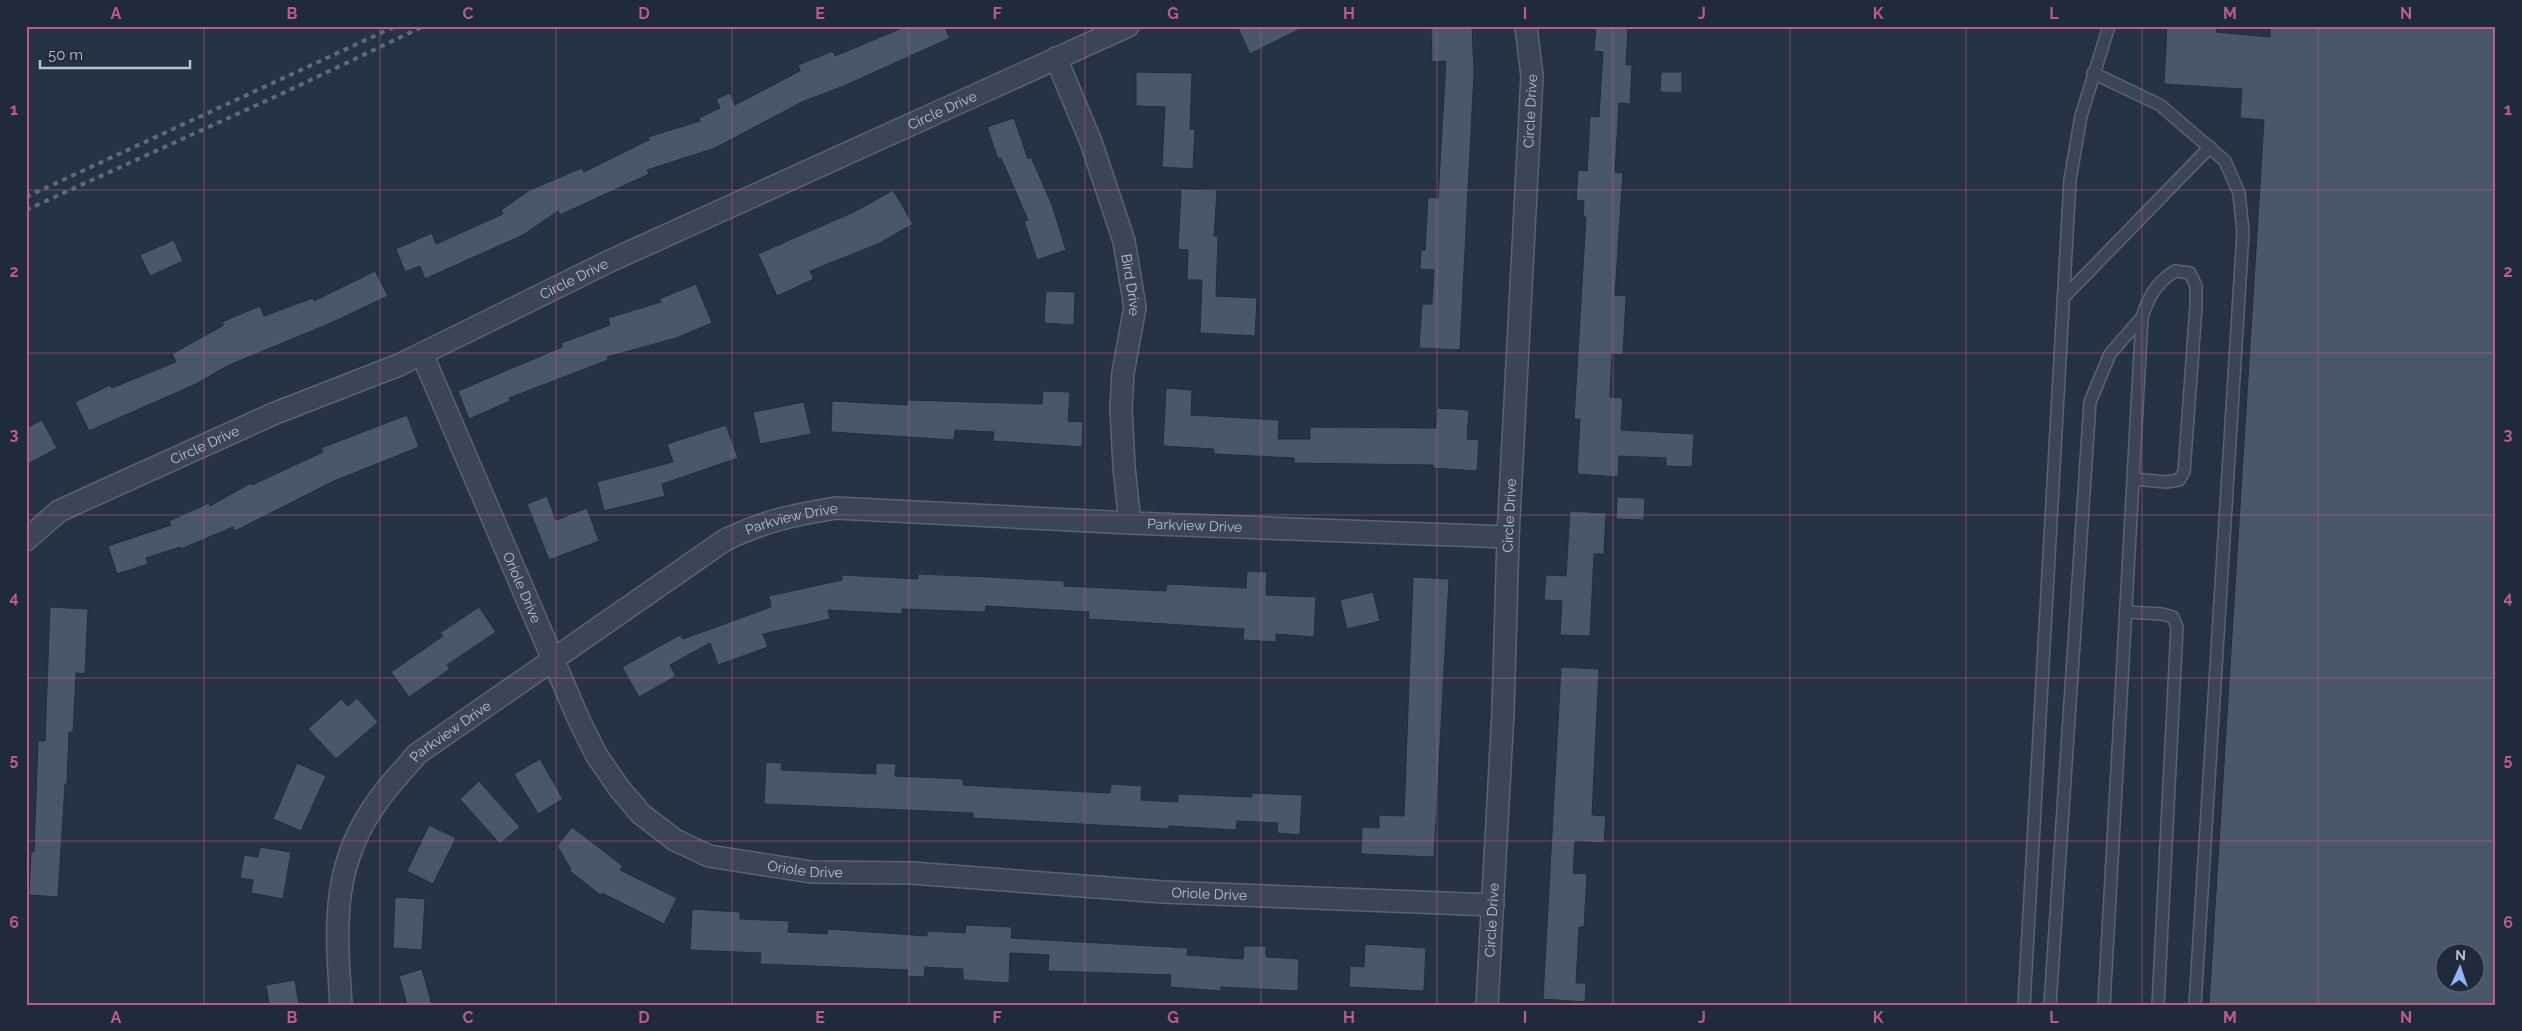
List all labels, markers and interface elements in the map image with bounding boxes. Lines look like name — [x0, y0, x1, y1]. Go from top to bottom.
text: A — [111, 4, 122, 23]
text: B — [287, 4, 298, 23]
text: C — [463, 4, 474, 23]
text: D — [638, 4, 650, 23]
text: E — [815, 4, 825, 23]
text: F — [992, 4, 1002, 23]
text: G — [1167, 4, 1179, 23]
text: H — [1343, 4, 1355, 23]
text: I — [1523, 4, 1527, 23]
text: J — [1698, 4, 1706, 23]
text: K — [1873, 4, 1884, 23]
text: L — [2049, 4, 2059, 23]
text: M — [2223, 4, 2237, 23]
text: N — [2400, 4, 2412, 23]
scale bar — [40, 38, 190, 70]
text: 50 m — [48, 46, 83, 64]
street label: Circle Drive — [1520, 74, 1540, 149]
street label: Circle Drive — [905, 88, 979, 133]
text: 1 — [10, 100, 18, 119]
text: 1 — [2504, 100, 2512, 119]
street label: Bird Drive — [1118, 253, 1143, 317]
street label: Circle Drive — [537, 255, 611, 302]
text: 2 — [9, 262, 19, 281]
text: 2 — [2503, 262, 2513, 281]
street label: Circle Drive — [168, 422, 242, 468]
text: 3 — [10, 425, 19, 444]
text: 3 — [2504, 425, 2513, 444]
street label: Circle Drive — [1500, 478, 1519, 553]
street label: Parkview Drive — [743, 500, 839, 538]
street label: Parkview Drive — [1147, 516, 1243, 535]
street label: Oriole Drive — [500, 549, 544, 625]
text: 4 — [9, 588, 19, 607]
text: 4 — [2503, 588, 2513, 607]
street label: Parkview Drive — [406, 697, 494, 765]
text: 5 — [10, 750, 19, 769]
text: 5 — [2504, 750, 2513, 769]
street label: Oriole Drive — [766, 857, 843, 880]
street label: Circle Drive — [1482, 883, 1502, 958]
street label: Oriole Drive — [1171, 884, 1247, 903]
text: 6 — [9, 913, 19, 932]
text: 6 — [2503, 913, 2513, 932]
north arrow — [2434, 944, 2484, 994]
text: N — [2455, 947, 2466, 963]
text: A — [111, 1008, 122, 1027]
text: B — [287, 1008, 298, 1027]
text: C — [463, 1008, 474, 1027]
text: D — [638, 1008, 650, 1027]
text: E — [815, 1008, 825, 1027]
text: F — [992, 1008, 1002, 1027]
text: G — [1167, 1008, 1179, 1027]
text: H — [1343, 1008, 1355, 1027]
text: I — [1523, 1008, 1527, 1027]
text: J — [1698, 1008, 1706, 1027]
text: K — [1873, 1008, 1884, 1027]
text: L — [2049, 1008, 2059, 1027]
text: M — [2223, 1008, 2237, 1027]
text: N — [2400, 1008, 2412, 1027]

